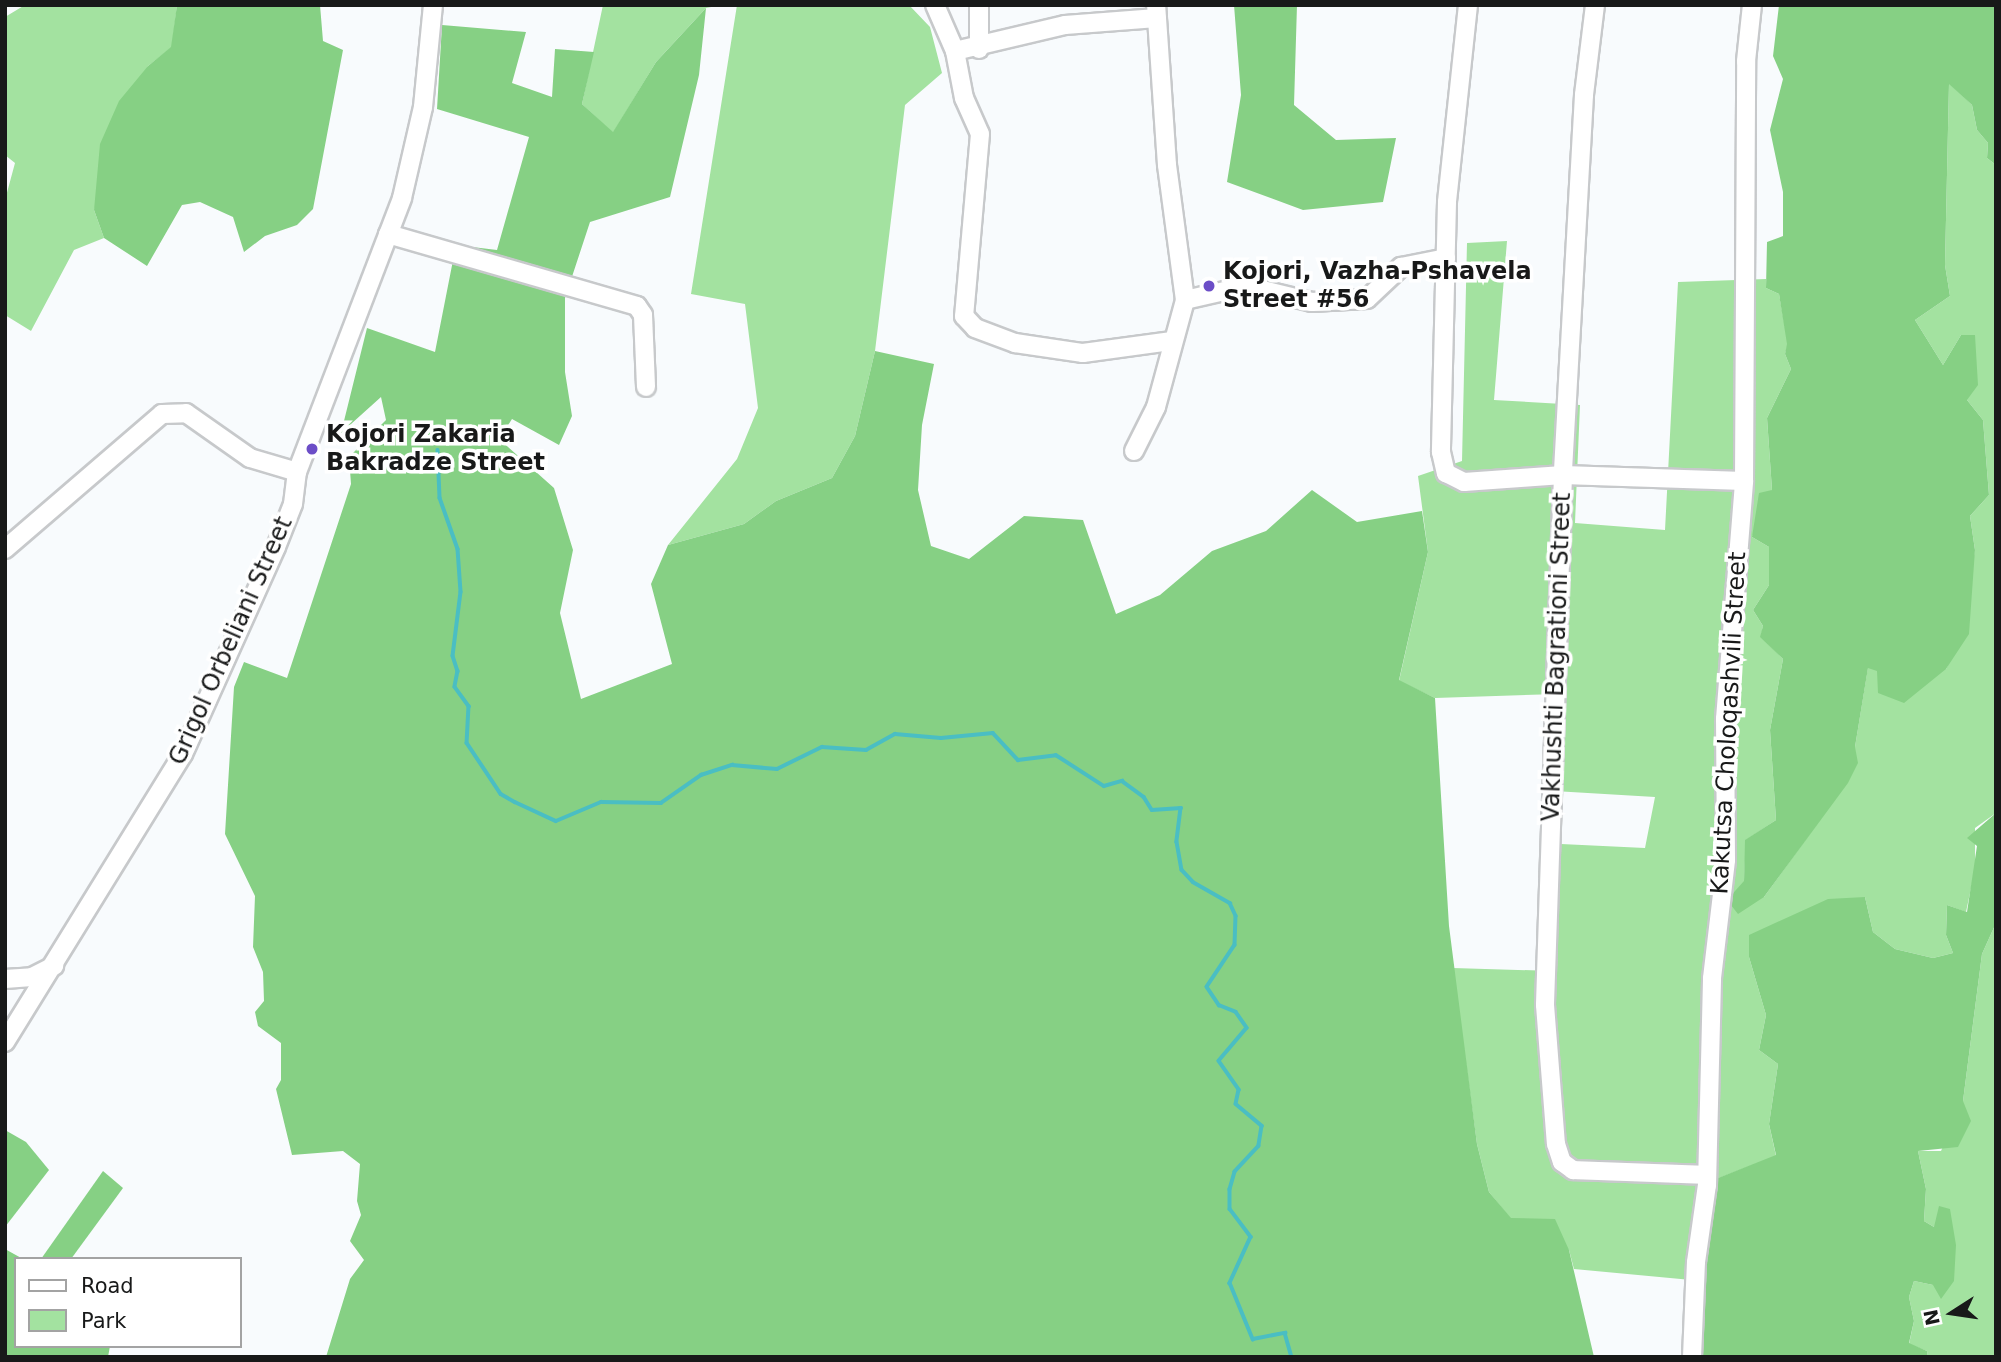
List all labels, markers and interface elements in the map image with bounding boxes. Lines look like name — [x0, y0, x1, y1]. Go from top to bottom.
place label: Kojori, Vazha-Pshavela Street #56 — [1223, 258, 1532, 314]
marker: Kojori, Vazha-Pshavela Street #56 — [1201, 278, 1217, 294]
place label: Kojori Zakaria Bakradze Street — [326, 421, 545, 477]
marker: Kojori Zakaria Bakradze Street — [304, 441, 320, 457]
street label: Vakhushti Bagrationi Street — [1537, 492, 1577, 822]
street label: Grigol Orbeliani Street — [163, 512, 299, 770]
street label: Kakutsa Choloqashvili Street — [1706, 551, 1752, 895]
legend — [14, 1257, 242, 1348]
text: Road — [81, 1274, 134, 1298]
north arrow — [1917, 1278, 1987, 1348]
text: N — [1919, 1307, 1944, 1327]
text: Park — [81, 1309, 126, 1333]

